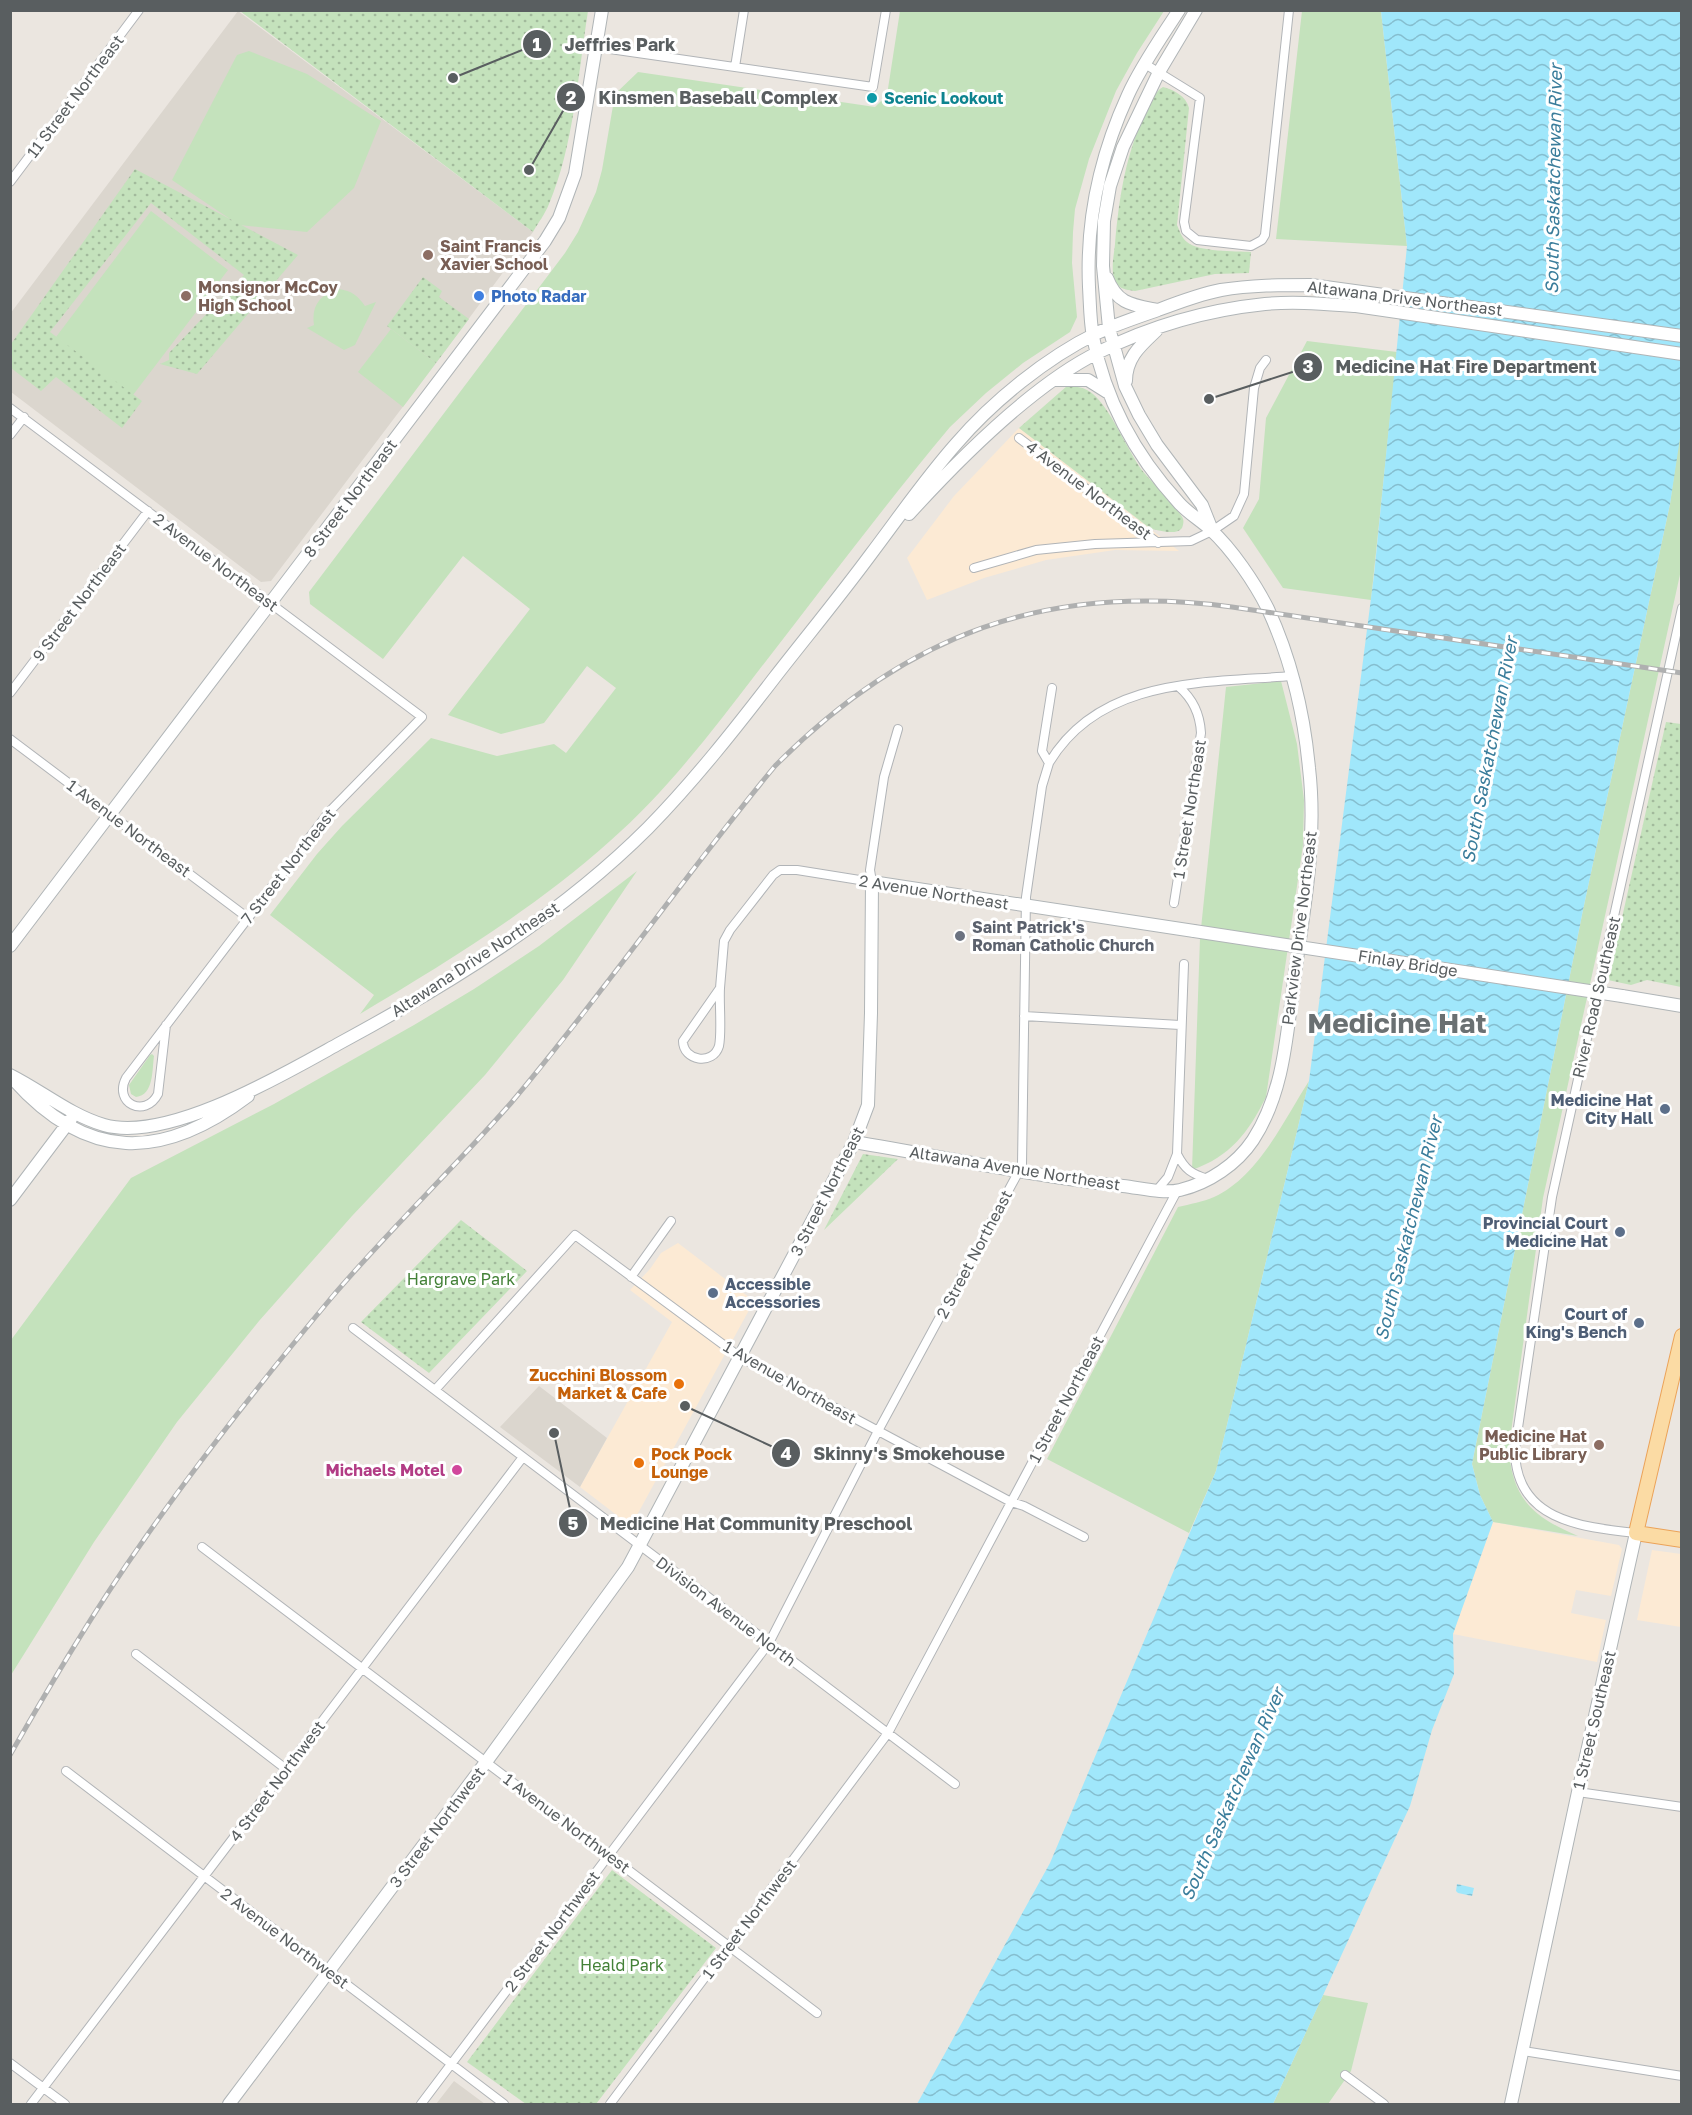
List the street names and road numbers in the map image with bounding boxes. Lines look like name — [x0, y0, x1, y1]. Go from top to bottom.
street label: 11 Street Northeast — [22, 31, 128, 161]
street label: Altawana Drive Northeast — [1306, 276, 1504, 320]
street label: 8 Street Northeast — [299, 435, 401, 561]
street label: 4 Avenue Northeast — [1022, 436, 1156, 544]
street label: 2 Avenue Northeast — [149, 508, 283, 616]
street label: 9 Street Northeast — [28, 539, 130, 665]
street label: 1 Street Northeast — [1168, 738, 1210, 880]
street label: 1 Avenue Northeast — [63, 775, 195, 881]
street label: 7 Street Northeast — [237, 804, 339, 928]
street label: Parkview Drive Northeast — [1277, 830, 1321, 1026]
street label: 2 Avenue Northeast — [858, 870, 1010, 914]
street label: Altawana Drive Northeast — [387, 897, 563, 1021]
street label: River Road Southeast — [1568, 914, 1624, 1080]
street label: Finlay Bridge — [1357, 945, 1459, 981]
street label: 3 Street Northeast — [786, 1123, 868, 1259]
street label: Altawana Avenue Northeast — [908, 1141, 1122, 1195]
street label: 2 Street Northeast — [932, 1186, 1016, 1322]
street label: 1 Street Northeast — [1024, 1332, 1108, 1466]
street label: 1 Avenue Northeast — [720, 1336, 860, 1428]
street label: Division Avenue North — [652, 1552, 800, 1670]
street label: 1 Street Southeast — [1568, 1649, 1620, 1791]
street label: 4 Street Northwest — [225, 1716, 329, 1846]
street label: 3 Street Northwest — [385, 1763, 489, 1891]
street label: 1 Avenue Northwest — [500, 1769, 634, 1877]
street label: 1 Street Northwest — [698, 1855, 800, 1983]
street label: 2 Street Northwest — [500, 1867, 604, 1995]
street label: 2 Avenue Northwest — [217, 1883, 353, 1993]

